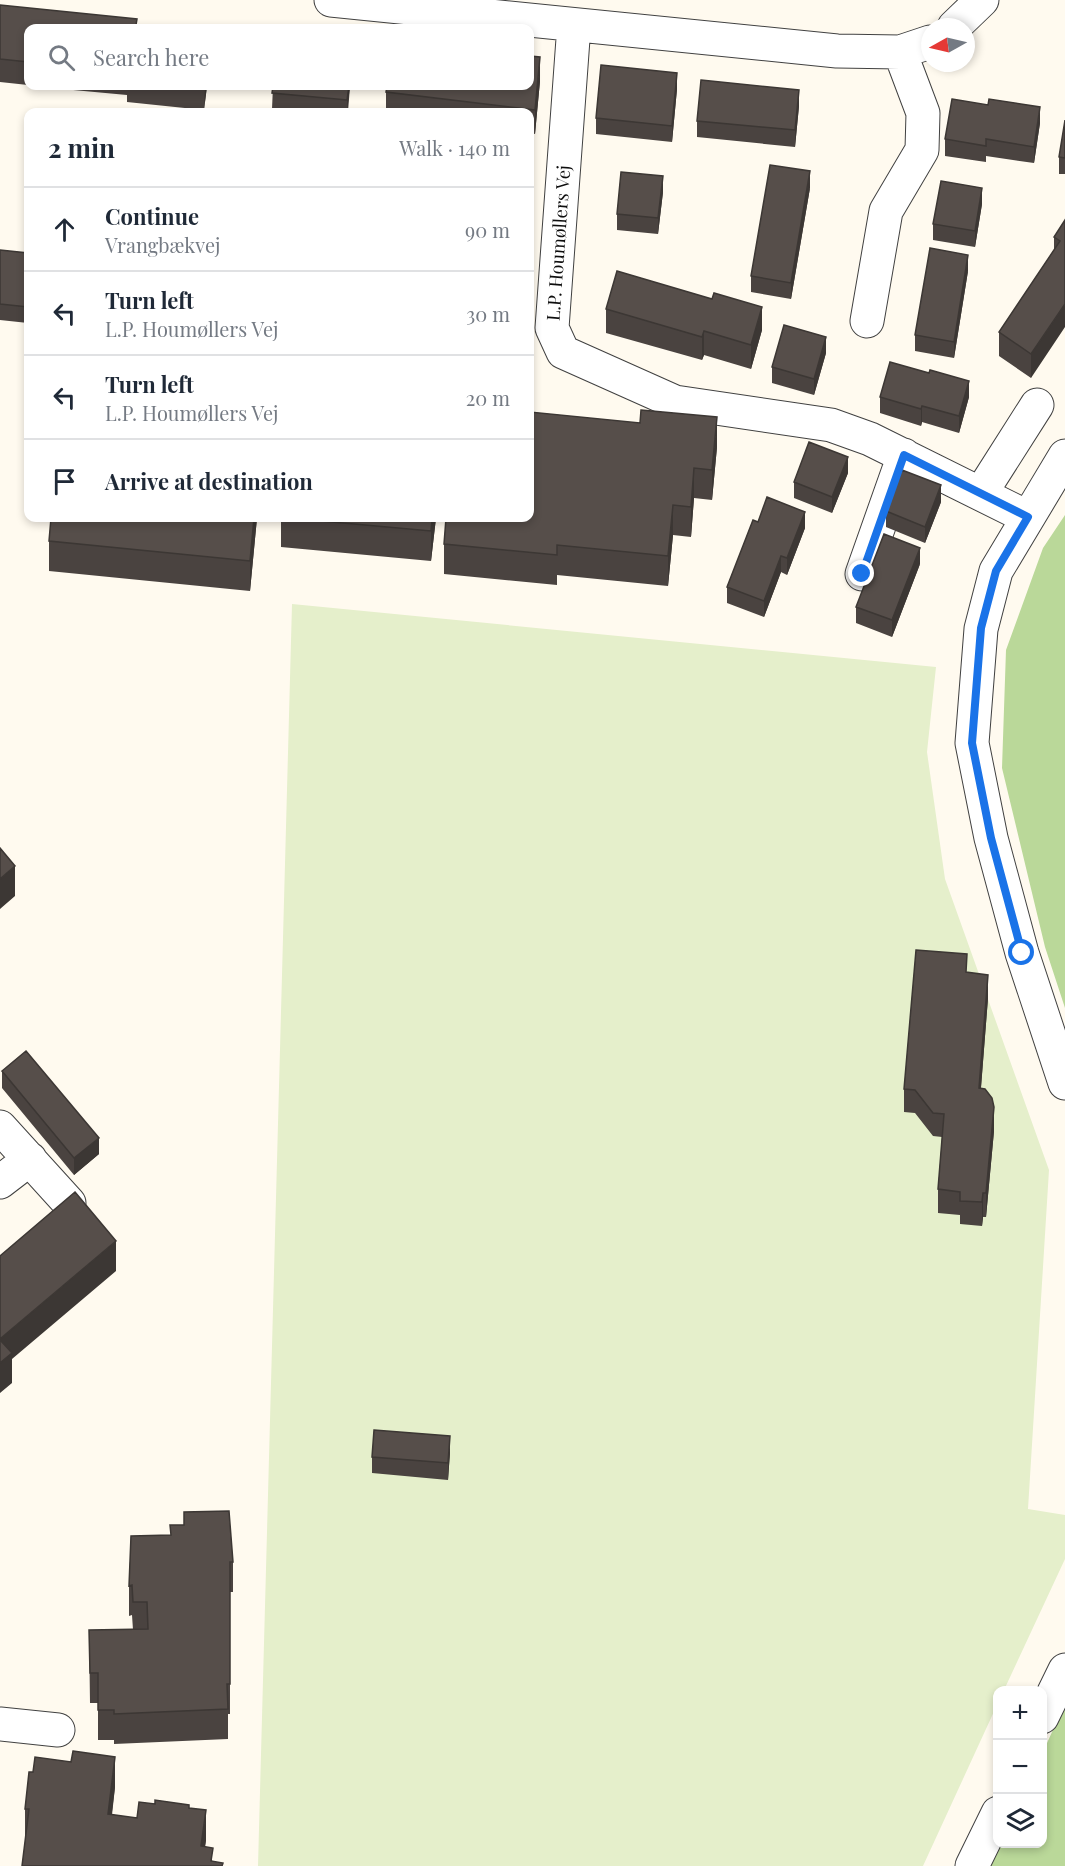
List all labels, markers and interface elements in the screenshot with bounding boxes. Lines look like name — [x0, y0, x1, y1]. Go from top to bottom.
north arrow — [921, 18, 975, 72]
search box — [24, 24, 534, 90]
icon: search — [45, 41, 78, 74]
text: Search here — [93, 42, 209, 72]
text: 2 min — [48, 130, 115, 165]
text: Walk · 140 m — [399, 134, 510, 161]
street label: L.P. Houmøllers Vej — [541, 164, 575, 322]
text: Continue — [105, 201, 199, 231]
icon: ahead — [48, 213, 81, 246]
text: 90 m — [465, 216, 510, 243]
text: Vrangbækvej — [105, 231, 220, 258]
text: Turn left — [105, 285, 194, 315]
icon: left — [48, 297, 81, 330]
text: 30 m — [466, 300, 510, 327]
text: L.P. Houmøllers Vej — [105, 315, 278, 342]
text: Turn left — [105, 369, 194, 399]
icon: left — [48, 381, 81, 414]
text: 20 m — [466, 384, 510, 411]
text: L.P. Houmøllers Vej — [105, 399, 278, 426]
icon: arrive — [48, 465, 81, 498]
text: Arrive at destination — [105, 466, 313, 496]
route end — [848, 560, 874, 586]
route start — [1008, 939, 1034, 965]
map controls — [993, 1686, 1047, 1848]
button: + — [993, 1686, 1047, 1740]
button: − — [993, 1740, 1047, 1794]
button: layers — [993, 1794, 1047, 1848]

